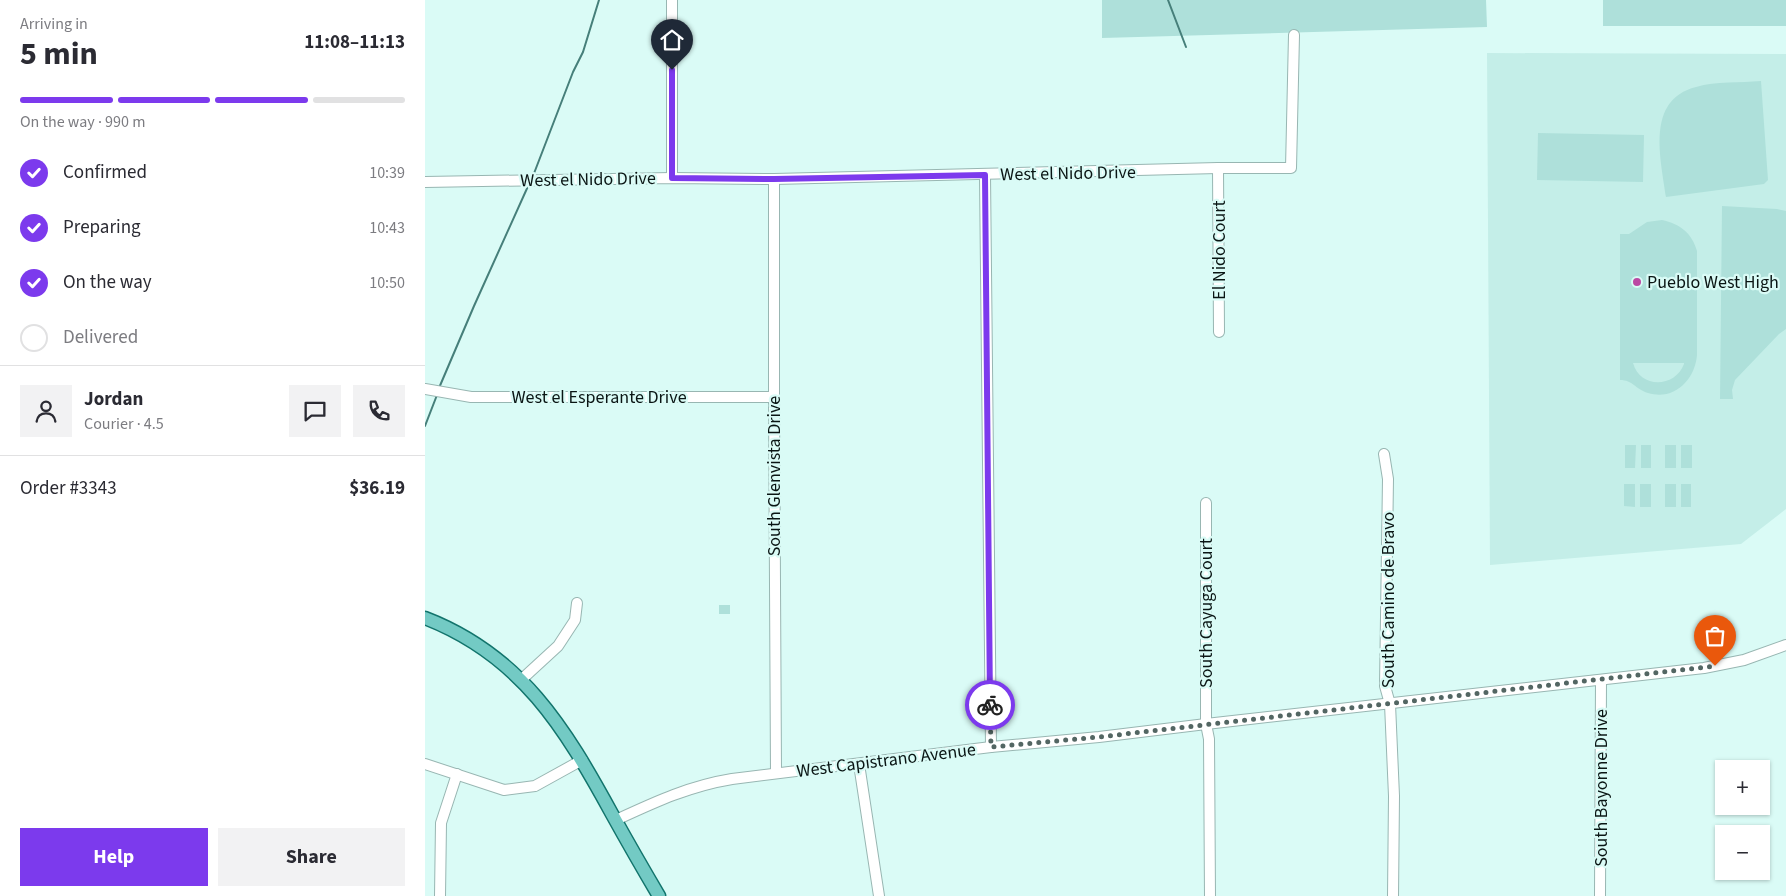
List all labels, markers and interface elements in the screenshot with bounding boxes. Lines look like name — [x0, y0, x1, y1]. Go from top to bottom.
text: Arriving in — [20, 13, 88, 35]
pin — [651, 19, 693, 70]
icon: home — [658, 26, 686, 54]
text: 11:08–11:13 — [304, 29, 405, 56]
text: 5 min — [20, 31, 98, 77]
text: On the way · 990 m — [20, 111, 145, 133]
icon: check — [20, 159, 48, 187]
text: Confirmed — [63, 159, 147, 186]
street label: West el Nido Drive — [1000, 160, 1136, 187]
text: 10:39 — [369, 162, 405, 184]
street label: West el Nido Drive — [520, 166, 656, 193]
street label: El Nido Court — [1207, 200, 1232, 300]
icon: check — [20, 214, 48, 242]
text: Preparing — [63, 214, 141, 241]
text: 10:43 — [369, 217, 405, 239]
icon: check — [20, 269, 48, 297]
text: On the way — [63, 269, 152, 296]
place label: Pueblo West High — [1647, 270, 1779, 295]
text: 10:50 — [369, 272, 405, 294]
marker: Pueblo West High — [1631, 276, 1643, 288]
text: Delivered — [63, 324, 138, 351]
button: person — [20, 385, 72, 437]
button: chat — [289, 385, 341, 437]
button: phone — [353, 385, 405, 437]
street label: West el Esperante Drive — [511, 385, 687, 410]
text: Jordan — [84, 386, 143, 413]
street label: South Glenvista Drive — [762, 396, 787, 556]
text: Courier · 4.5 — [84, 413, 164, 435]
text: Order #3343 — [20, 475, 117, 502]
text: $36.19 — [349, 475, 405, 502]
street label: South Camino de Bravo — [1376, 512, 1401, 688]
street label: South Cayuga Court — [1194, 538, 1219, 688]
pin — [1694, 615, 1736, 666]
icon: bag — [1701, 622, 1729, 650]
courier — [965, 680, 1015, 730]
icon: bike — [976, 691, 1004, 719]
street label: South Bayonne Drive — [1589, 709, 1614, 867]
street label: West Capistrano Avenue — [795, 737, 977, 784]
map controls — [1715, 760, 1770, 880]
button: + — [1715, 760, 1770, 815]
button: − — [1715, 825, 1770, 880]
button: Help — [20, 828, 208, 886]
button: Share — [218, 828, 405, 886]

